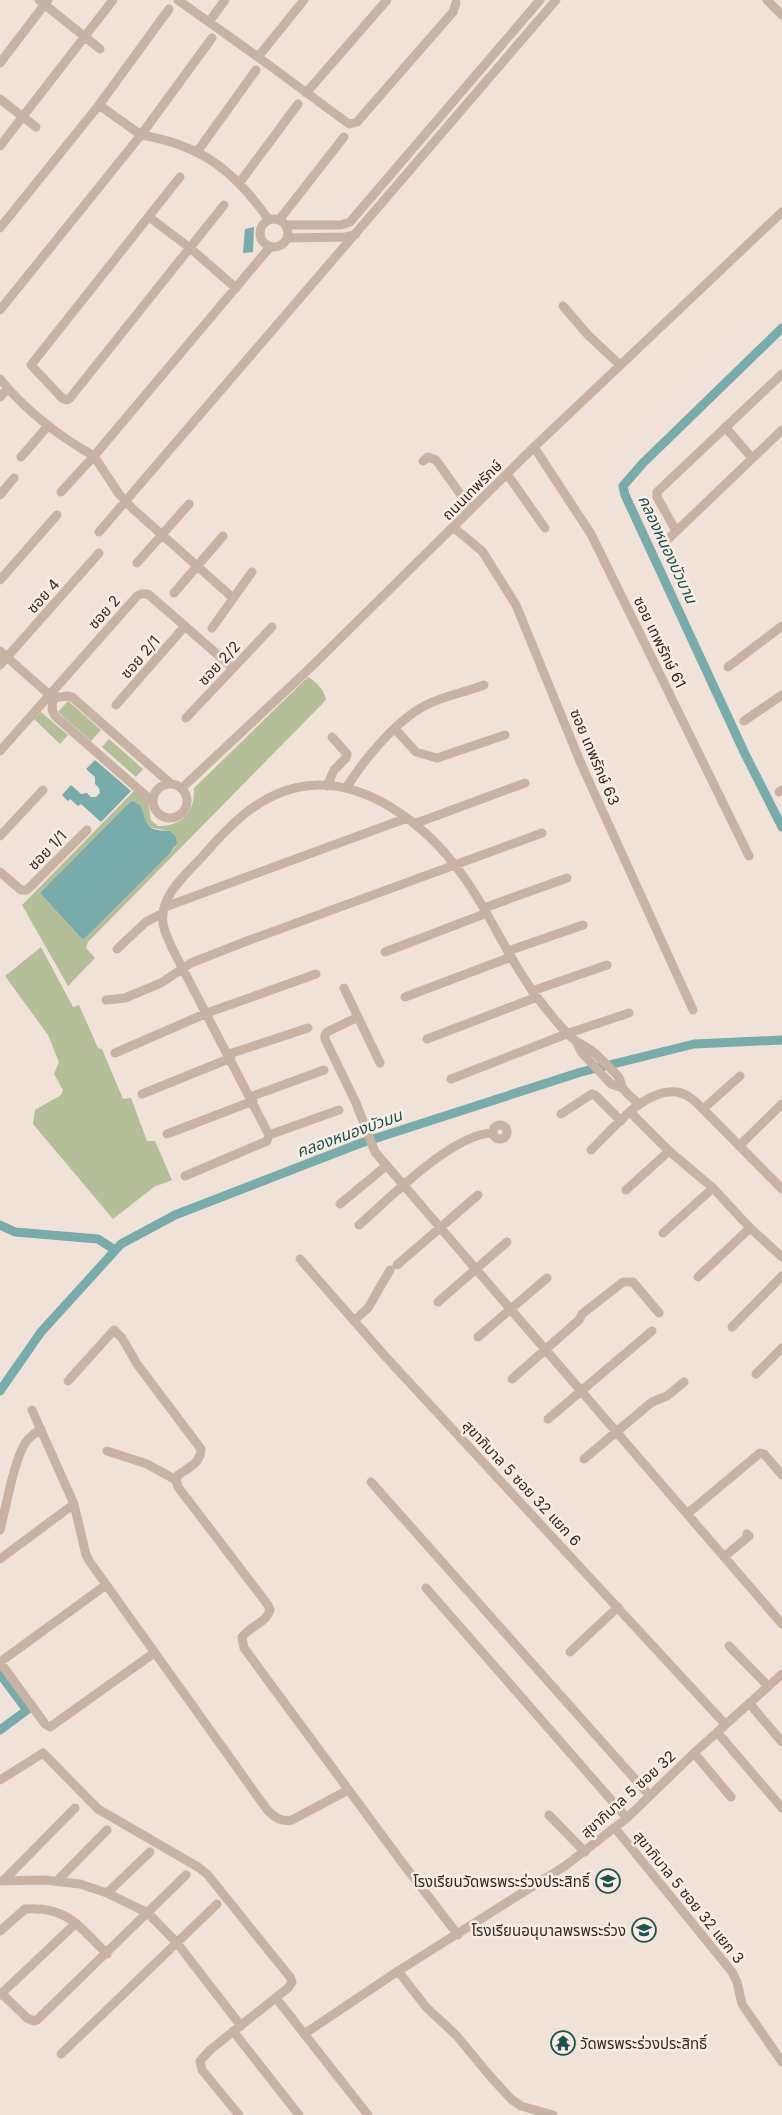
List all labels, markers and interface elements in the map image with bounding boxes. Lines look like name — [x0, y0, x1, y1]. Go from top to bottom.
street label: ถนนเทพรักษ์ — [438, 456, 506, 524]
water label: คลองหนองบัวบาน — [634, 492, 702, 607]
street label: ซอย 4 — [23, 575, 63, 617]
street label: ซอย 2 — [84, 591, 124, 633]
street label: ซอย เทพรักษ์ 61 — [630, 593, 690, 691]
street label: ซอย 2/1 — [116, 632, 164, 682]
street label: ซอย 2/2 — [194, 637, 244, 689]
street label: ซอย เทพรักษ์ 63 — [566, 706, 624, 808]
street label: ซอย 1/1 — [24, 826, 70, 874]
water label: คลองหนองบัวมน — [293, 1104, 406, 1161]
street label: สุขาภิบาล 5 ซอย 32 แยก 6 — [459, 1416, 585, 1550]
street label: สุขาภิบาล 5 ซอย 32 — [576, 1746, 680, 1842]
street label: สุขาภิบาล 5 ซอย 32 แยก 3 — [630, 1827, 748, 1967]
school or university icon: โรงเรียนวัดพรพระร่วงประสิทธิ์ — [595, 1868, 621, 1894]
place label: โรงเรียนวัดพรพระร่วงประสิทธิ์ — [413, 1872, 590, 1891]
school or university icon: โรงเรียนอนุบาลพรพระร่วง — [631, 1917, 657, 1943]
place label: โรงเรียนอนุบาลพรพระร่วง — [472, 1921, 626, 1940]
temple icon: วัดพรพระร่วงประสิทธิ์ — [550, 2030, 576, 2056]
place label: วัดพรพระร่วงประสิทธิ์ — [580, 2034, 708, 2053]

